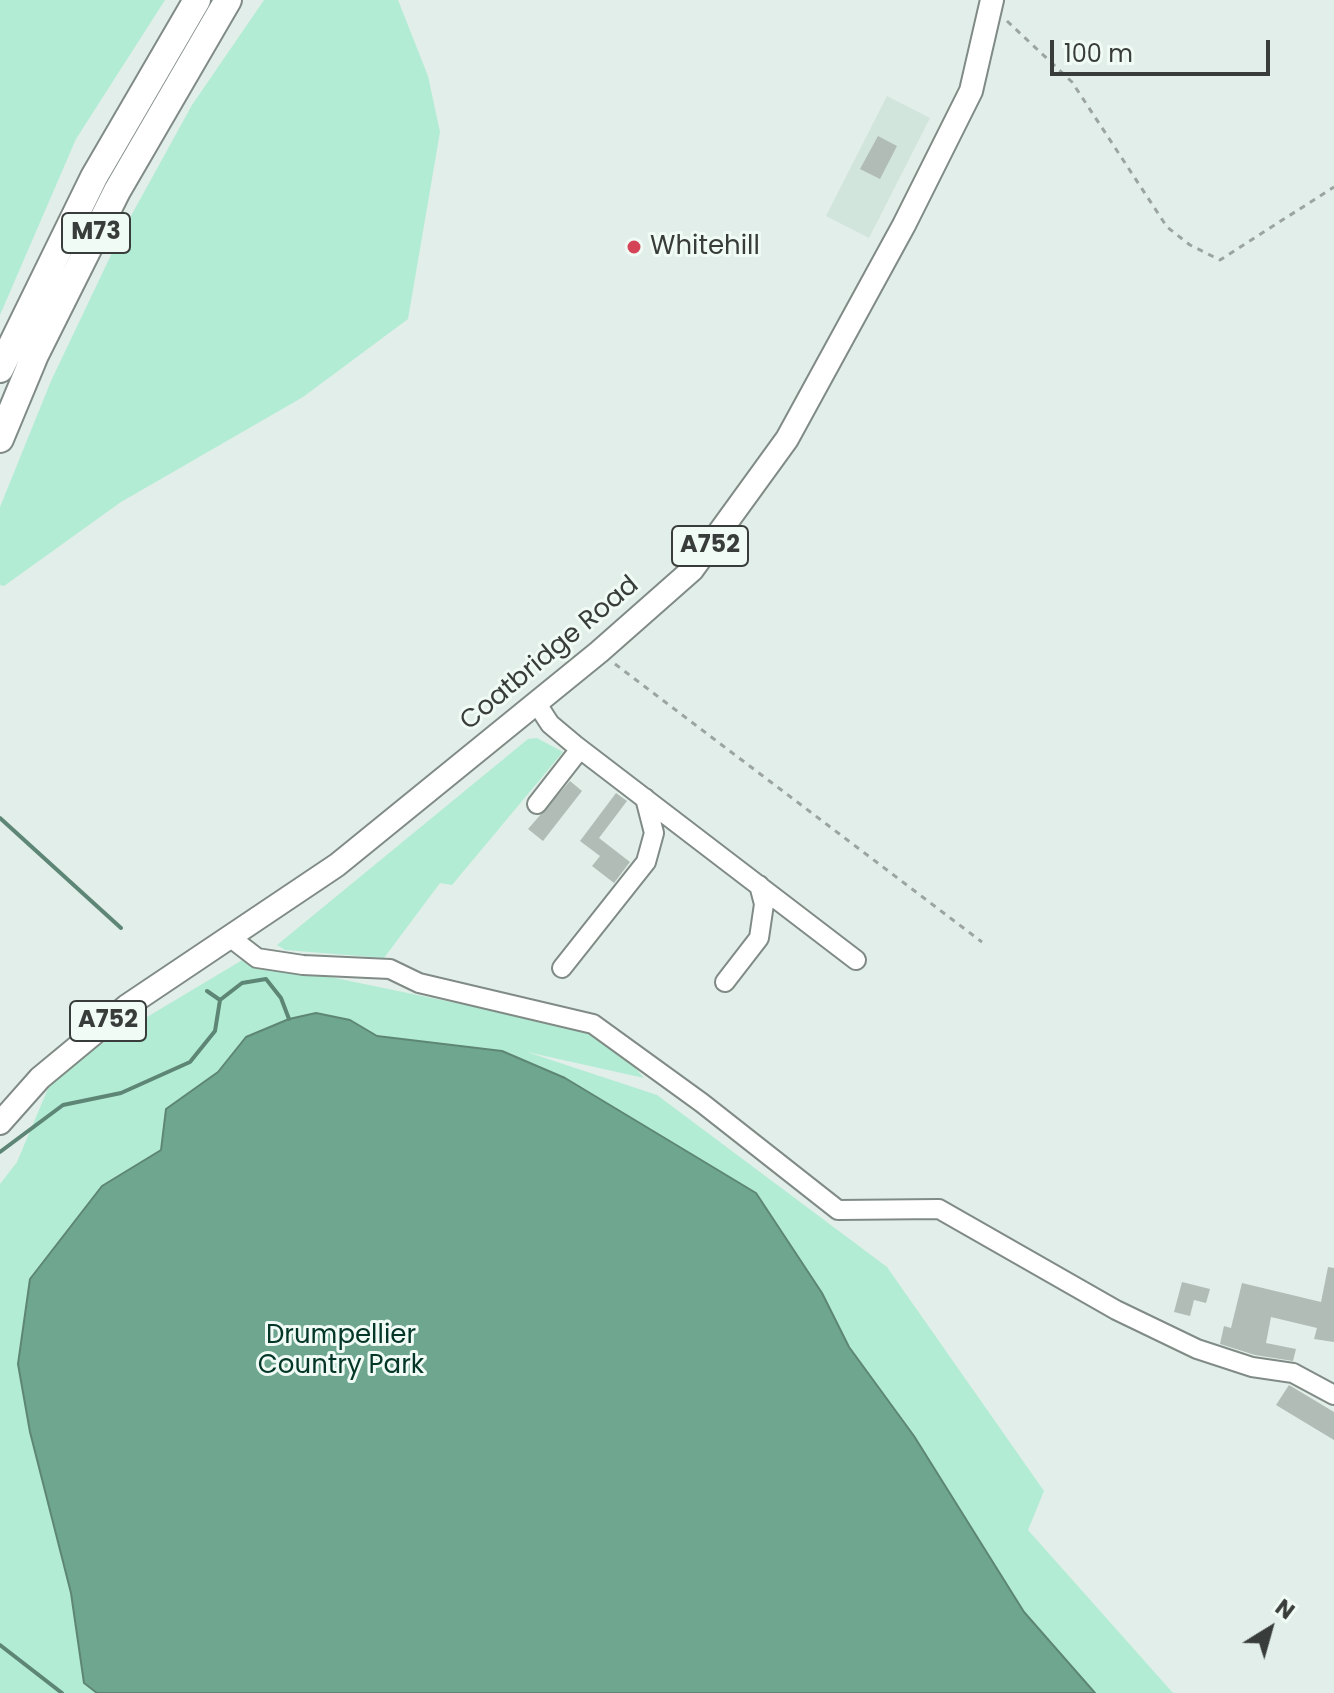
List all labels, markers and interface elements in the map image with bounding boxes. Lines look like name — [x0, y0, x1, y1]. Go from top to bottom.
scale bar — [1054, 24, 1274, 74]
text: 100 m — [1064, 37, 1133, 70]
road number: M73 — [62, 213, 130, 253]
place label: Whitehill — [650, 231, 760, 263]
marker: Whitehill — [625, 238, 643, 256]
road number: A752 — [672, 526, 748, 566]
street label: Coatbridge Road — [454, 570, 646, 738]
road number: A752 — [70, 1001, 146, 1041]
park label: Drumpellier Country Park — [258, 1320, 424, 1382]
north arrow — [1230, 1589, 1310, 1669]
text: N — [1269, 1592, 1301, 1627]

